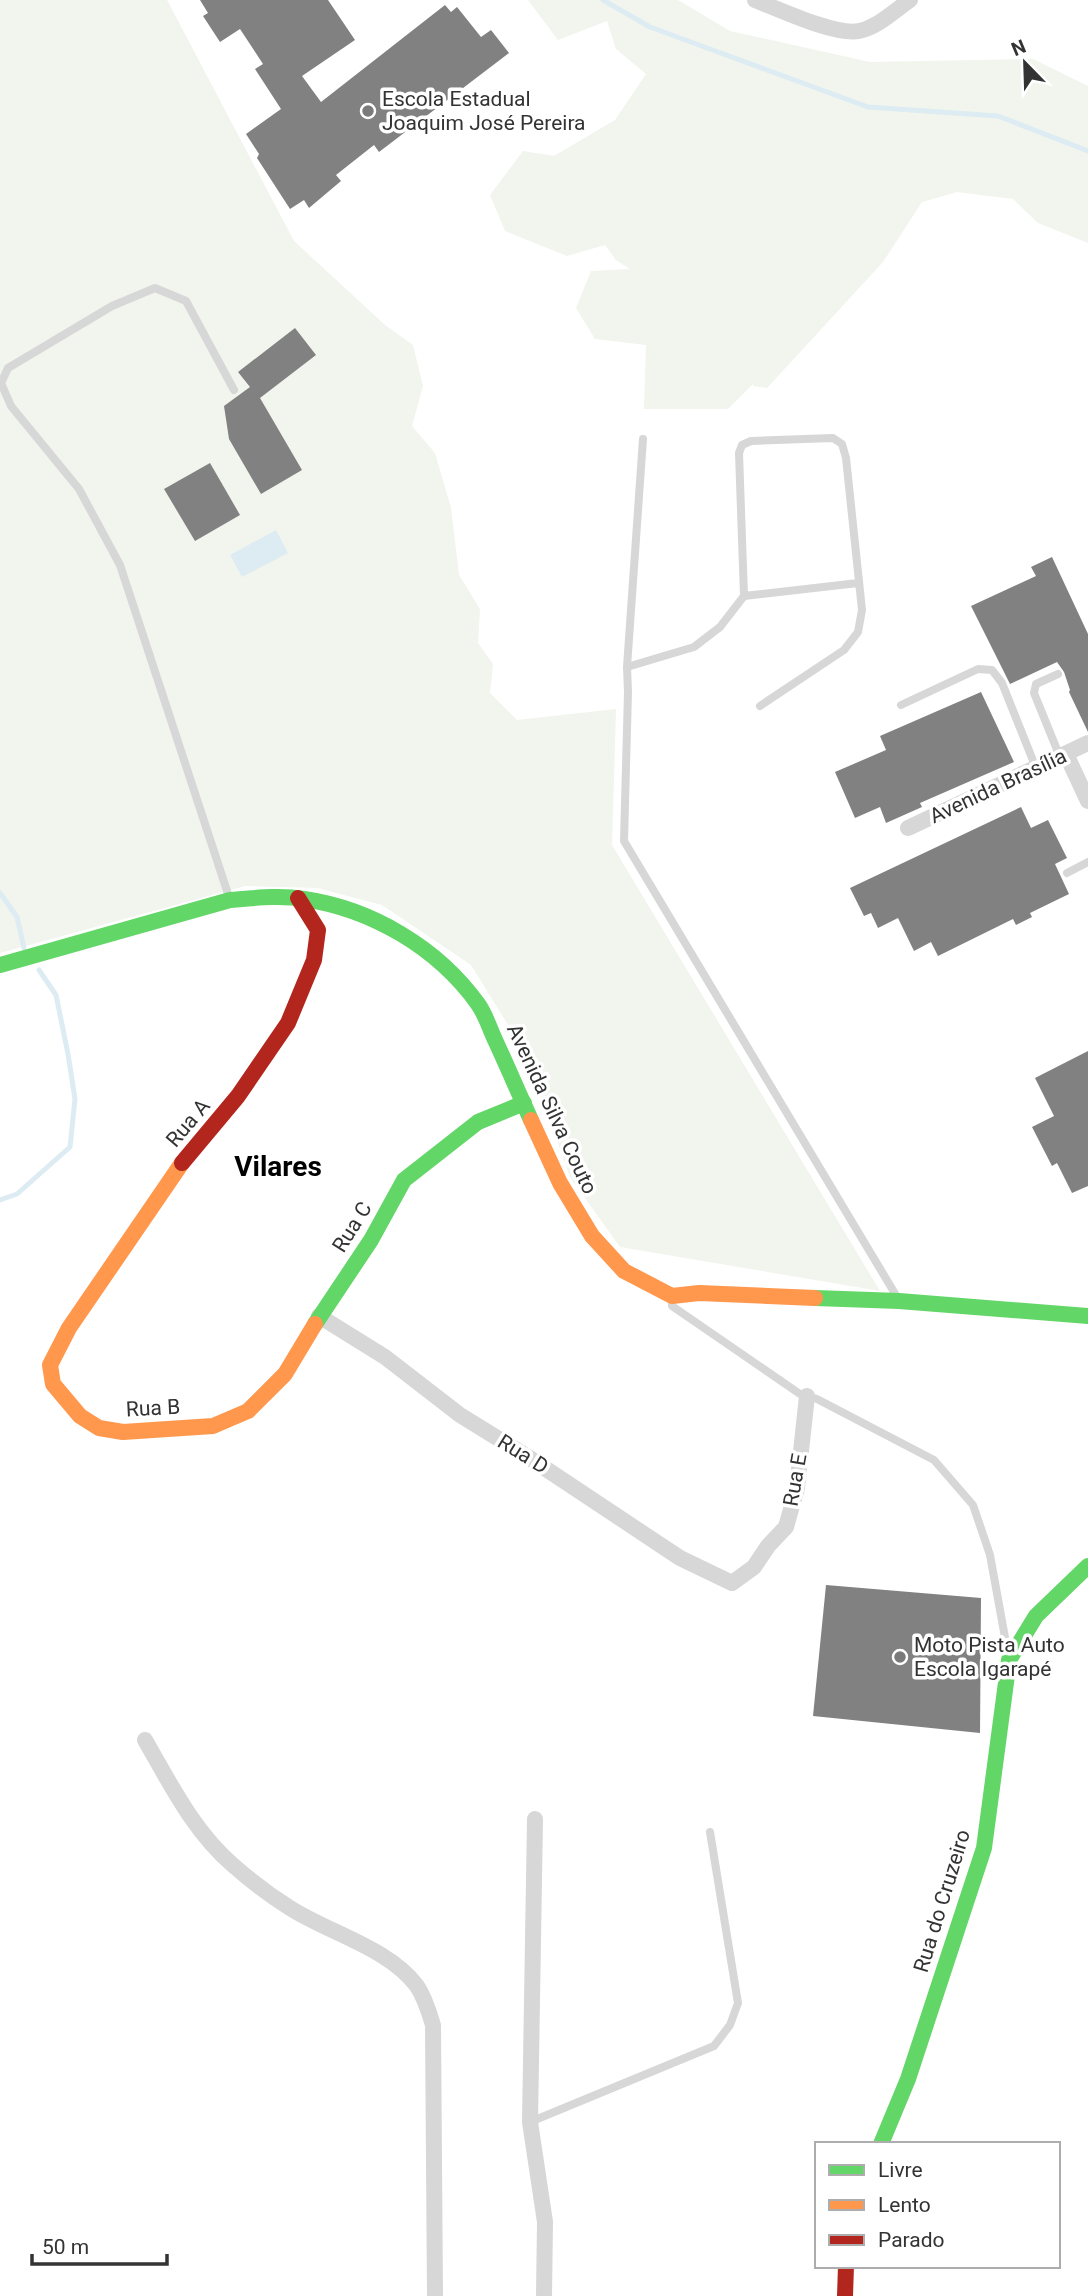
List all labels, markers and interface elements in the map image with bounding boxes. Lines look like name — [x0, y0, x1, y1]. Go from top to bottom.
north arrow — [990, 28, 1060, 98]
text: N — [1008, 35, 1029, 61]
place label: Escola Estadual Joaquim José Pereira — [382, 87, 586, 135]
marker: Escola Estadual Joaquim José Pereira — [360, 103, 376, 119]
street label: Avenida Brasília — [926, 744, 1070, 828]
street label: Avenida Silva Couto — [502, 1020, 602, 1198]
street label: Rua A — [161, 1094, 215, 1152]
district label: Vilares — [234, 1150, 322, 1183]
street label: Rua C — [327, 1197, 377, 1257]
street label: Rua B — [125, 1395, 181, 1421]
street label: Rua D — [493, 1429, 553, 1479]
street label: Rua E — [779, 1452, 811, 1508]
place label: Moto Pista Auto Escola Igarapé — [914, 1633, 1065, 1681]
marker: Moto Pista Auto Escola Igarapé — [892, 1649, 908, 1665]
street label: Rua do Cruzeiro — [909, 1827, 975, 1975]
legend — [815, 2142, 1060, 2268]
text: Livre — [878, 2158, 923, 2182]
text: Lento — [878, 2193, 931, 2217]
scale bar — [32, 2222, 166, 2266]
text: Parado — [878, 2228, 945, 2252]
text: 50 m — [42, 2235, 89, 2259]

